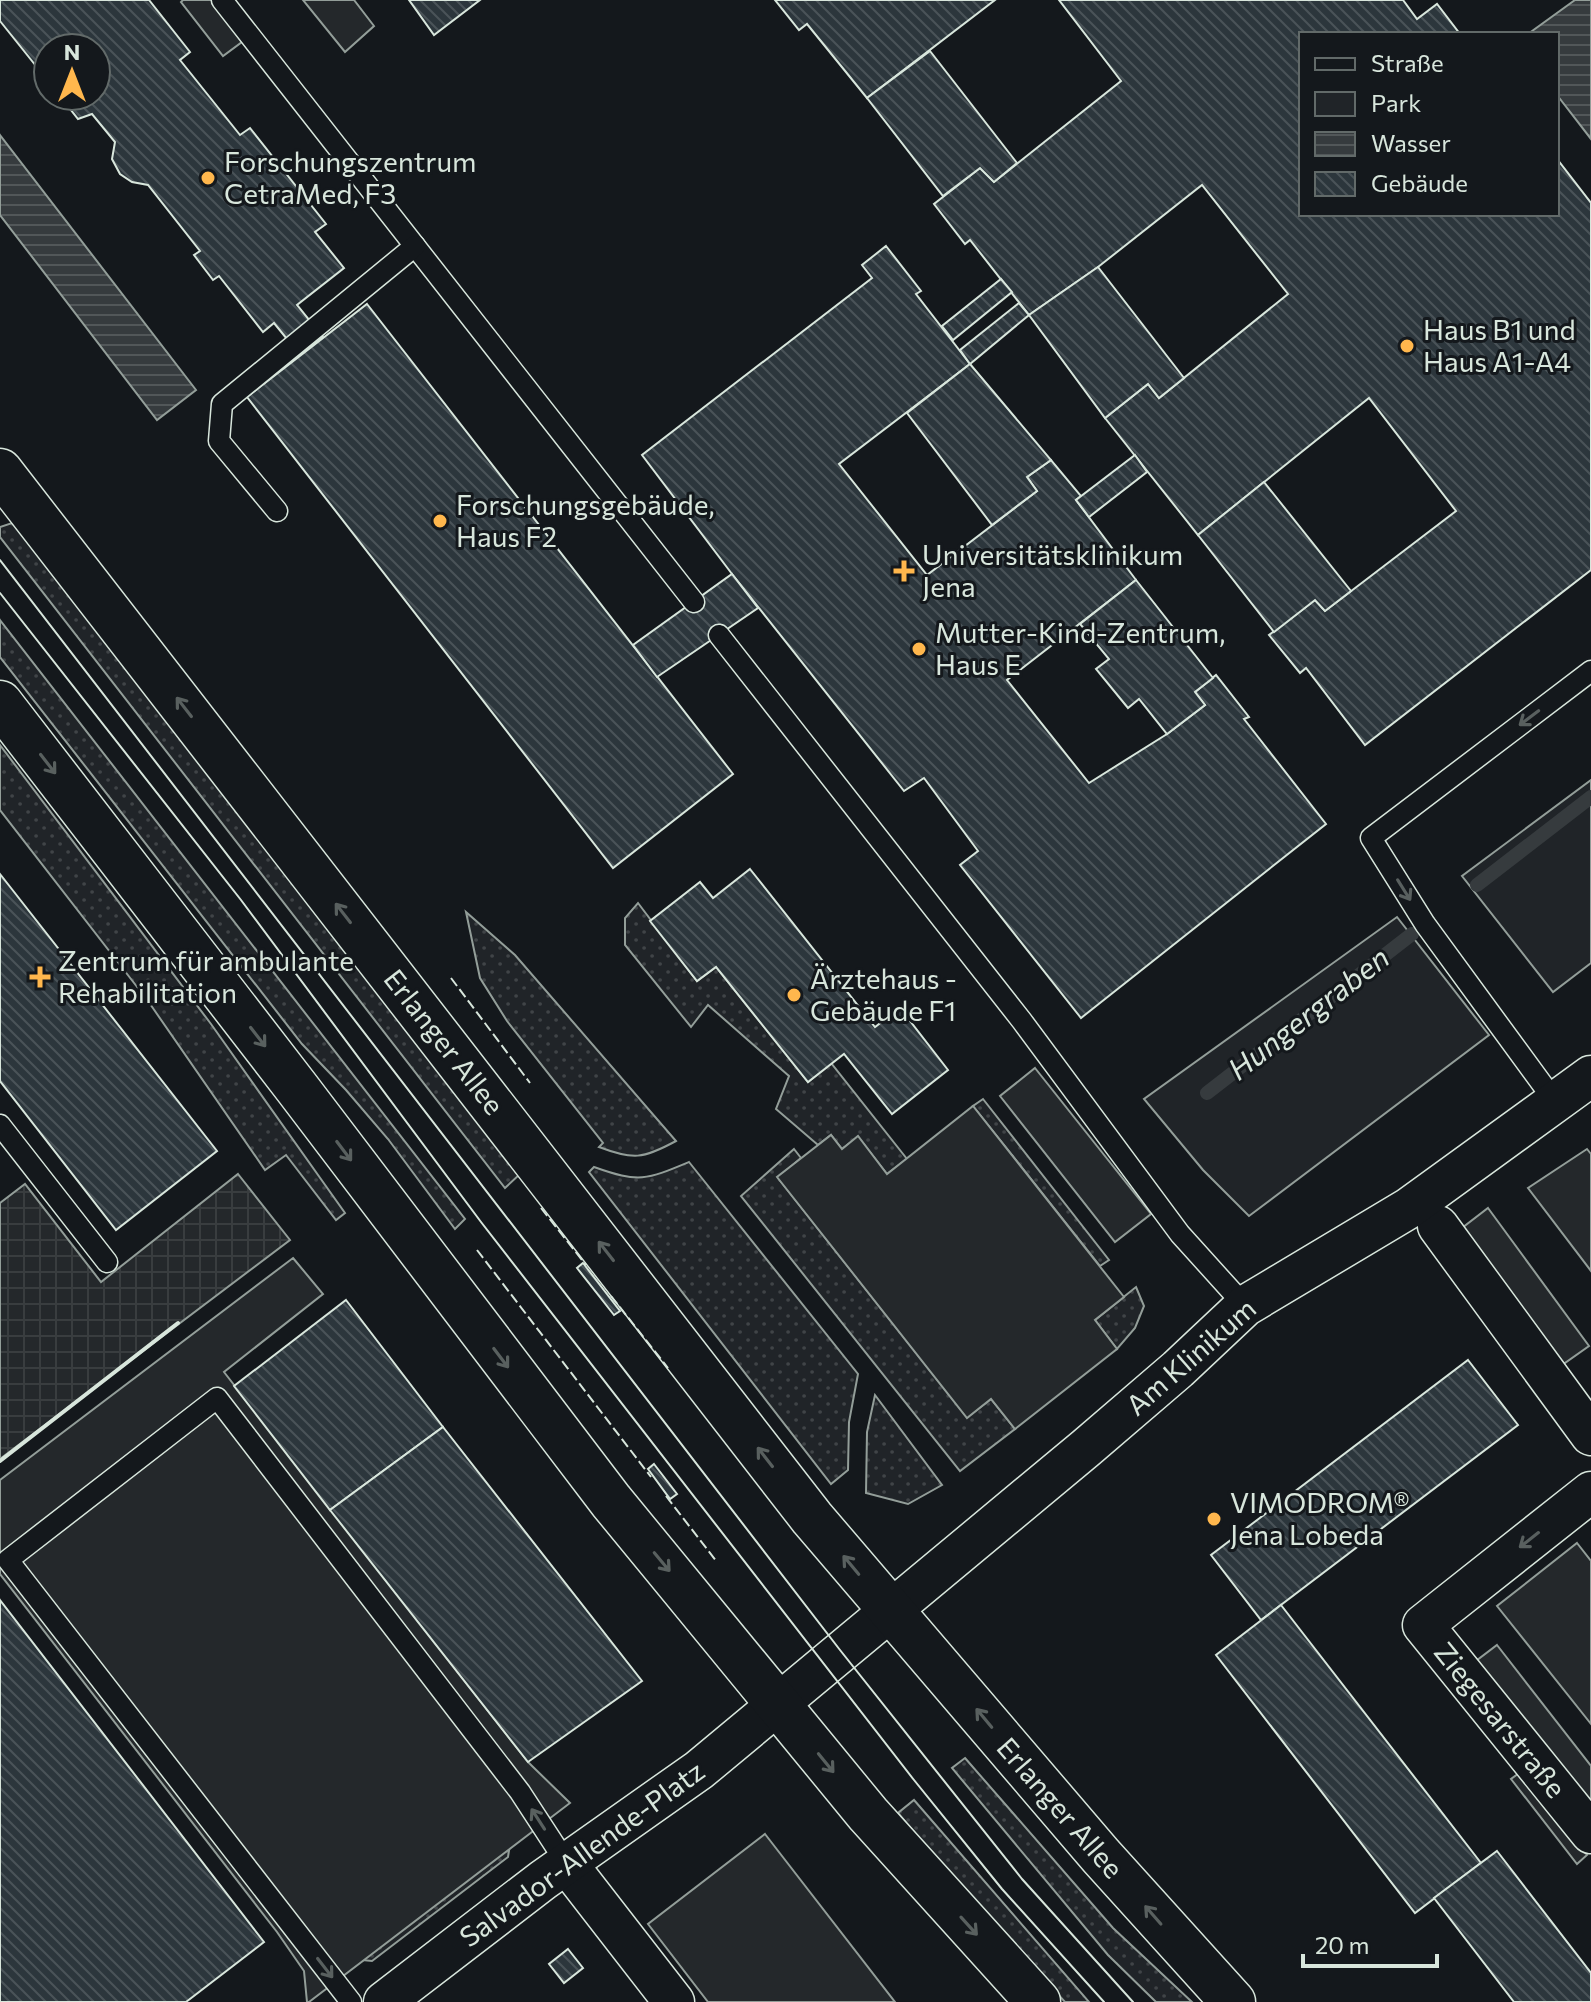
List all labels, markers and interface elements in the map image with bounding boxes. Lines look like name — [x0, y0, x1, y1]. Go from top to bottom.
north arrow — [32, 32, 112, 112]
legend — [1299, 32, 1559, 216]
text: N — [64, 38, 80, 65]
text: Straße — [1371, 48, 1444, 77]
text: Park — [1371, 88, 1421, 117]
text: Wasser — [1371, 128, 1451, 157]
place label: Forschungszentrum CetraMed, F3 — [224, 144, 477, 210]
text: Gebäude — [1371, 168, 1468, 197]
marker: Forschungszentrum CetraMed, F3 — [199, 169, 217, 187]
place label: Haus B1 und Haus A1-A4 — [1423, 312, 1576, 378]
marker: Haus B1 und Haus A1-A4 — [1398, 337, 1416, 355]
place label: Forschungsgebäude, Haus F2 — [456, 487, 715, 553]
marker: Forschungsgebäude, Haus F2 — [431, 512, 449, 530]
place label: Universitätsklinikum Jena — [922, 537, 1183, 603]
marker: Universitätsklinikum Jena — [893, 560, 915, 582]
place label: Mutter-Kind-Zentrum, Haus E — [935, 615, 1226, 681]
marker: Mutter-Kind-Zentrum, Haus E — [910, 640, 928, 658]
one-way arrow — [175, 697, 192, 719]
one-way arrow — [1519, 710, 1540, 727]
one-way arrow — [39, 753, 56, 774]
one-way arrow — [1396, 878, 1412, 900]
one-way arrow — [335, 903, 352, 924]
water label: Hungergraben — [1219, 938, 1396, 1087]
place label: Zentrum für ambulante Rehabilitation — [58, 943, 354, 1009]
place label: Ärztehaus - Gebäude F1 — [810, 961, 957, 1027]
street label: Erlanger Allee — [378, 962, 512, 1121]
marker: Zentrum für ambulante Rehabilitation — [29, 966, 51, 988]
marker: Ärztehaus - Gebäude F1 — [785, 986, 803, 1004]
one-way arrow — [249, 1026, 266, 1047]
one-way arrow — [336, 1139, 353, 1161]
one-way arrow — [597, 1241, 614, 1262]
street label: Am Klinikum — [1119, 1291, 1262, 1422]
one-way arrow — [493, 1347, 510, 1368]
one-way arrow — [756, 1447, 773, 1468]
place label: VIMODROM® Jena Lobeda — [1230, 1485, 1409, 1551]
marker: VIMODROM® Jena Lobeda — [1205, 1510, 1223, 1528]
one-way arrow — [1519, 1531, 1540, 1549]
one-way arrow — [653, 1551, 671, 1572]
one-way arrow — [842, 1555, 860, 1575]
street label: Ziegesarstraße — [1428, 1635, 1574, 1804]
one-way arrow — [975, 1709, 993, 1729]
street label: Erlanger Allee — [991, 1730, 1131, 1884]
one-way arrow — [817, 1752, 835, 1773]
street label: Salvador-Allende-Platz — [452, 1753, 710, 1953]
one-way arrow — [529, 1808, 546, 1830]
one-way arrow — [1145, 1906, 1163, 1926]
one-way arrow — [959, 1916, 978, 1936]
scale bar — [1303, 1918, 1437, 1968]
text: 20 m — [1315, 1930, 1369, 1959]
one-way arrow — [317, 1957, 334, 1978]

